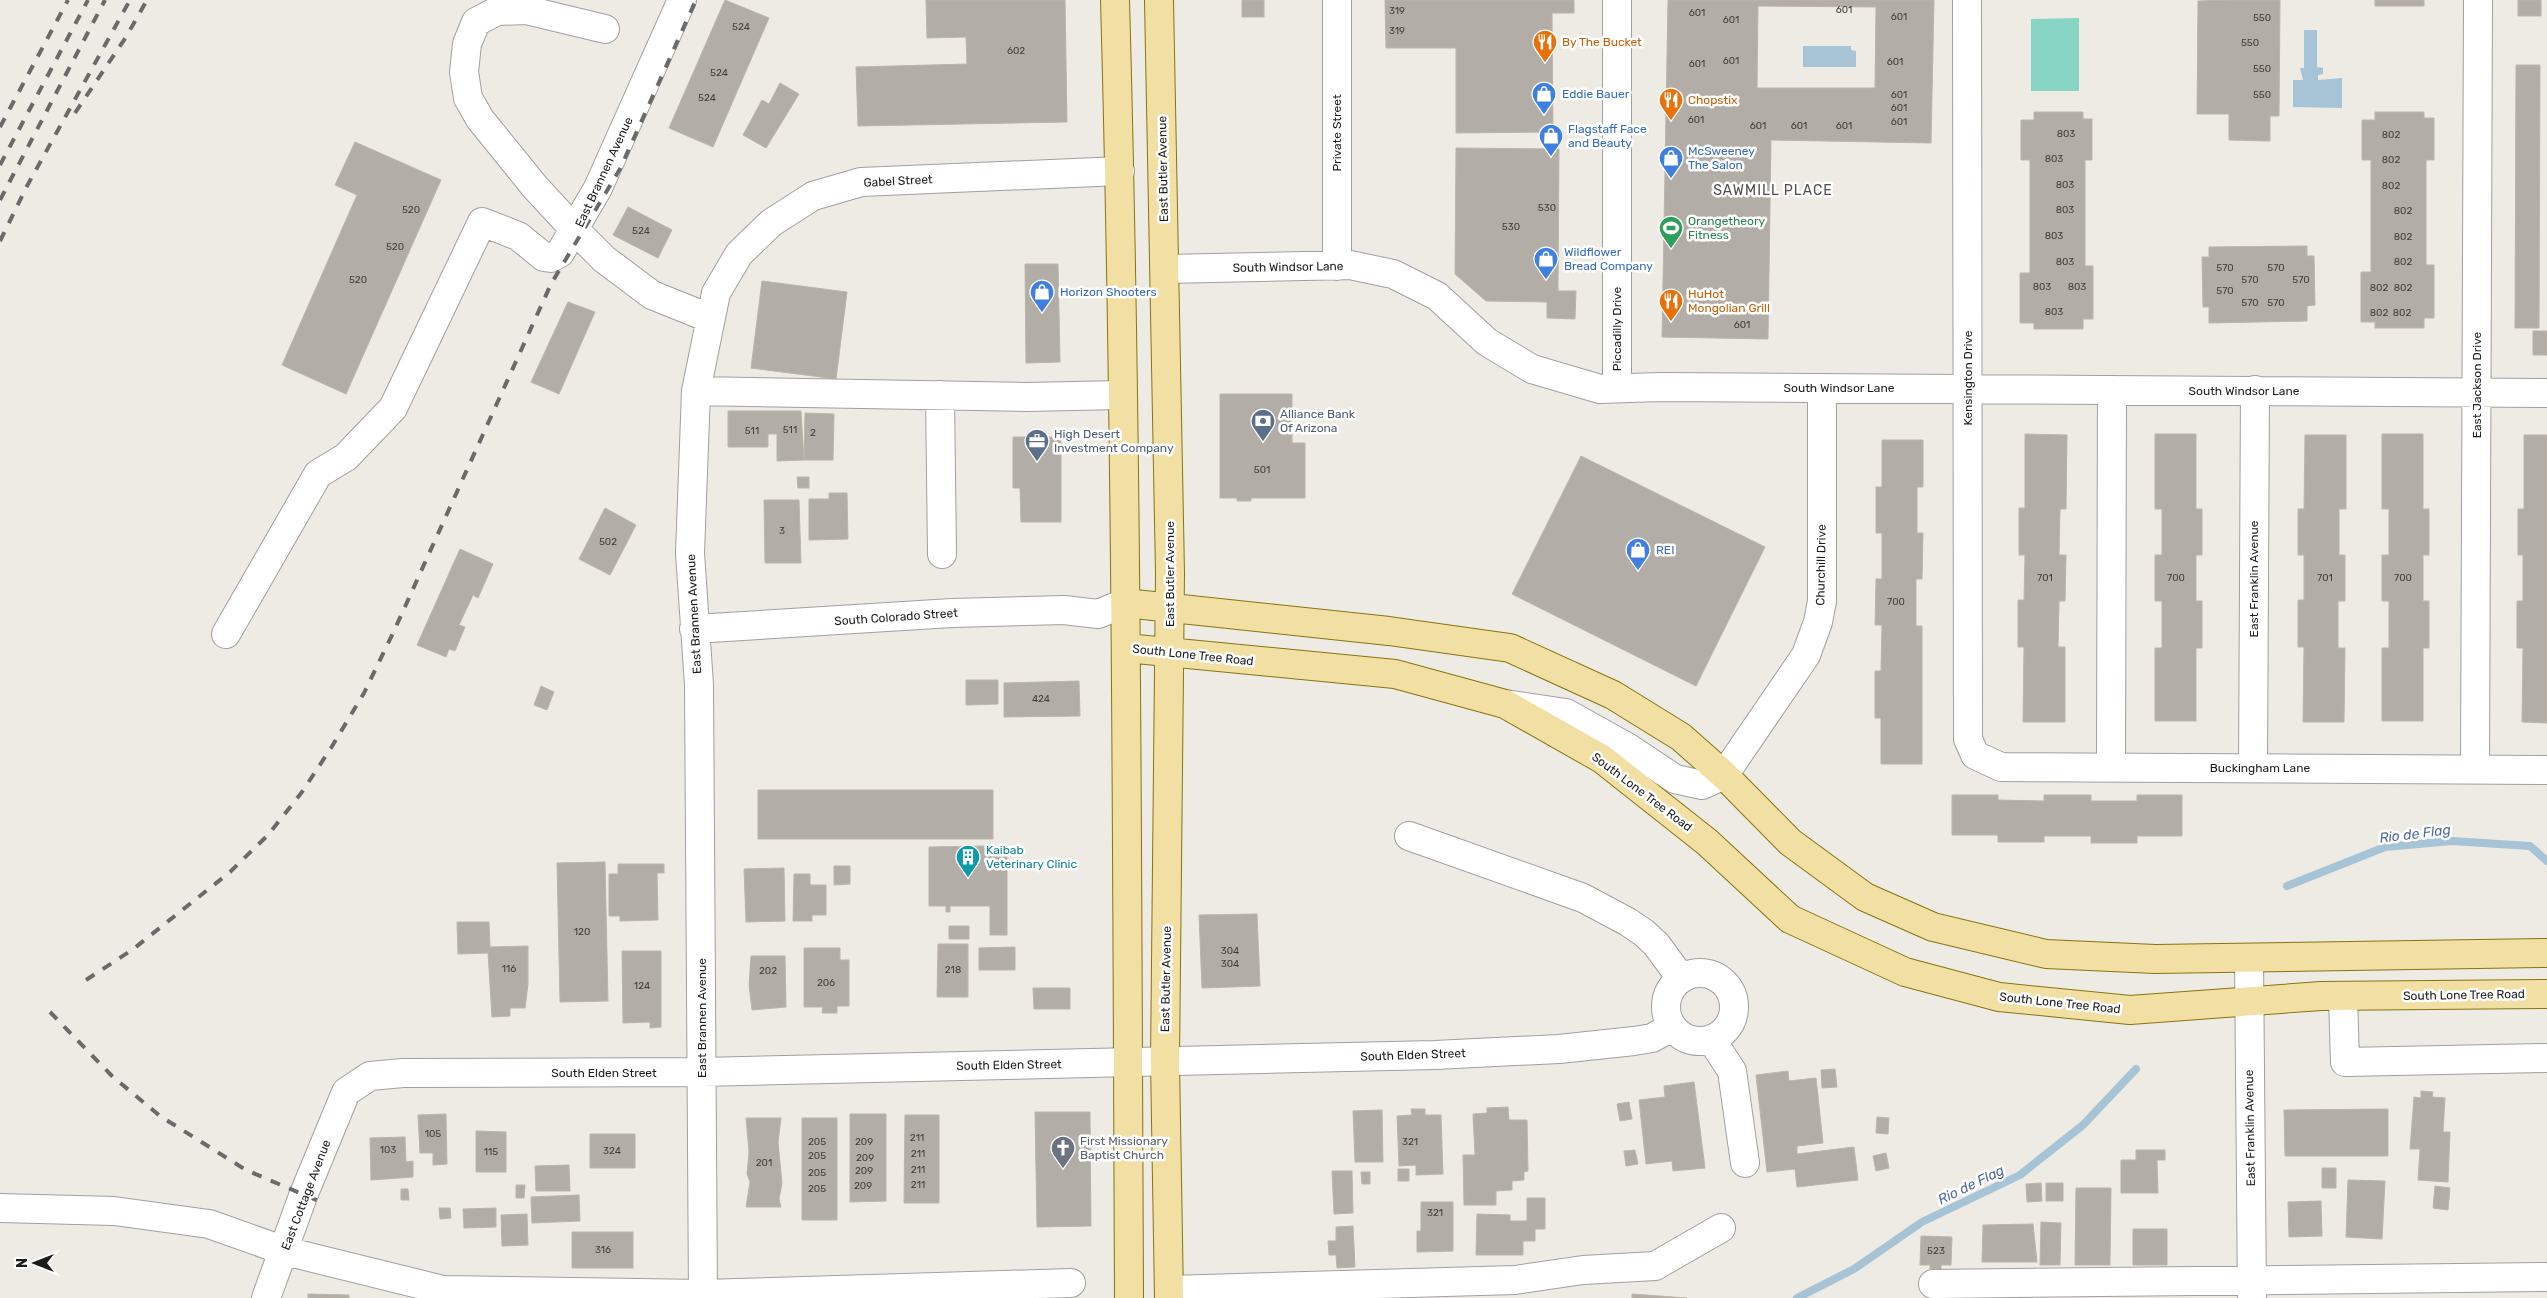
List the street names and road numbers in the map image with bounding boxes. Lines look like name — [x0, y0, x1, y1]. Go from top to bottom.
street label: Private Street — [1330, 94, 1344, 172]
street label: East Brannen Avenue — [572, 114, 636, 229]
street label: East Butler Avenue — [1155, 116, 1171, 222]
street label: Gabel Street — [863, 172, 933, 190]
street label: South Windsor Lane — [1232, 259, 1344, 275]
street label: Piccadilly Drive — [1610, 286, 1624, 371]
street label: Kensington Drive — [1961, 330, 1975, 425]
street label: East Jackson Drive — [2470, 331, 2484, 438]
street label: South Windsor Lane — [1784, 381, 1895, 395]
street label: South Windsor Lane — [2189, 384, 2300, 398]
street label: East Franklin Avenue — [2247, 520, 2261, 637]
street label: East Butler Avenue — [1163, 521, 1177, 627]
street label: Churchill Drive — [1813, 524, 1829, 606]
street label: East Brannen Avenue — [684, 553, 704, 674]
street label: South Colorado Street — [834, 606, 959, 628]
street label: South Lone Tree Road — [1132, 642, 1254, 668]
street label: South Lone Tree Road — [1589, 750, 1695, 834]
street label: Buckingham Lane — [2210, 761, 2310, 775]
street label: East Butler Avenue — [1158, 926, 1174, 1032]
street label: East Brannen Avenue — [695, 958, 709, 1078]
street label: South Lone Tree Road — [2403, 987, 2525, 1003]
street label: South Lone Tree Road — [1999, 990, 2121, 1016]
street label: South Elden Street — [1360, 1046, 1466, 1064]
street label: South Elden Street — [956, 1057, 1062, 1073]
street label: South Elden Street — [551, 1066, 657, 1080]
street label: East Franklin Avenue — [2242, 1069, 2258, 1187]
street label: East Cottage Avenue — [278, 1138, 334, 1252]

